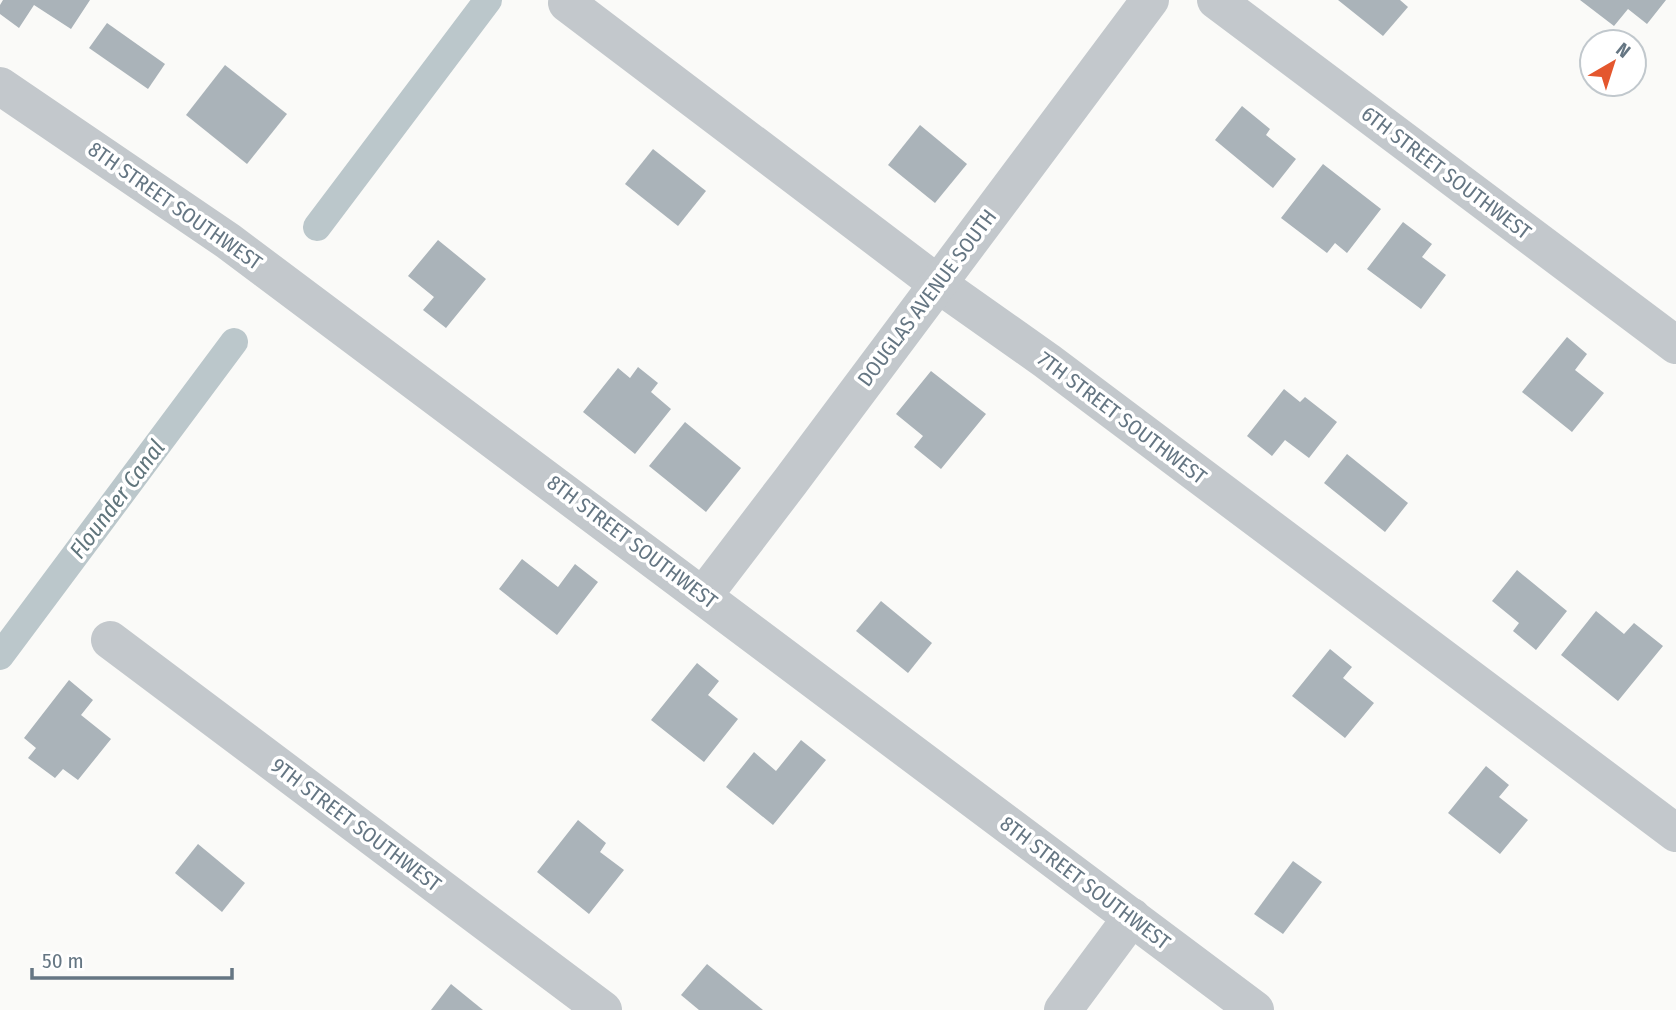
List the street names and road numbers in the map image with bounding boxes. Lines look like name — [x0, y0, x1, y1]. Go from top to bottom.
street label: 6TH STREET SOUTHWEST — [1356, 101, 1536, 245]
street label: 8TH STREET SOUTHWEST — [83, 136, 267, 276]
street label: DOUGLAS AVENUE SOUTH — [852, 204, 1002, 392]
street label: 7TH STREET SOUTHWEST — [1032, 346, 1212, 490]
street label: 8TH STREET SOUTHWEST — [542, 470, 722, 615]
street label: 9TH STREET SOUTHWEST — [266, 753, 446, 898]
street label: 8TH STREET SOUTHWEST — [995, 811, 1175, 956]

